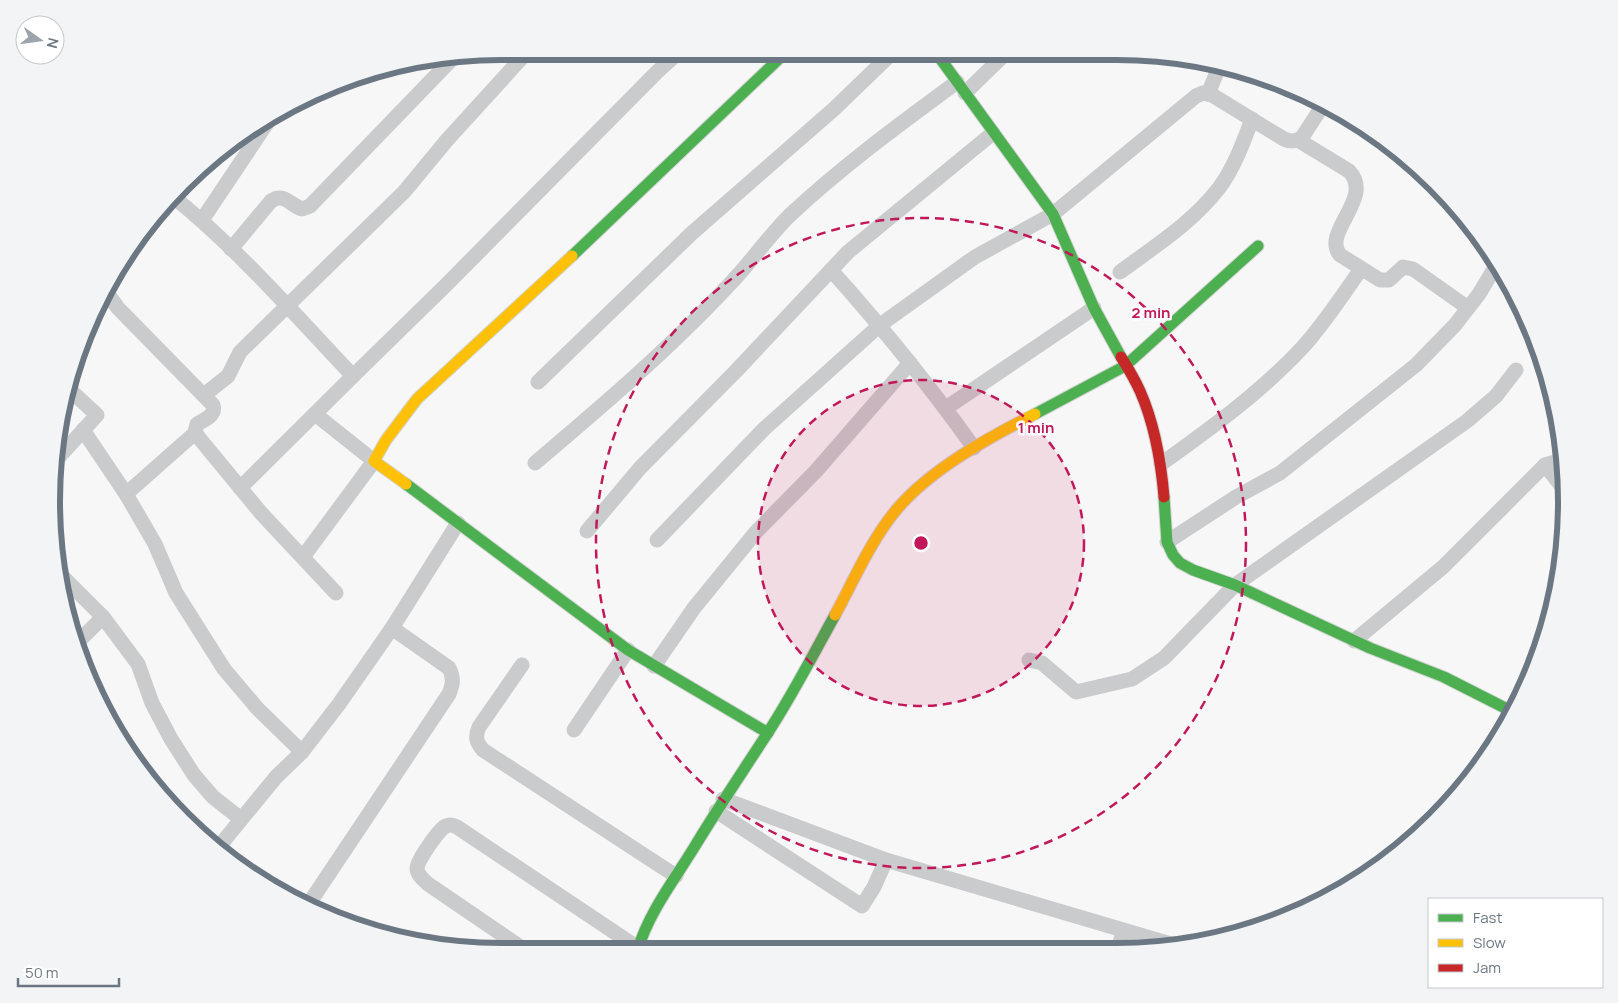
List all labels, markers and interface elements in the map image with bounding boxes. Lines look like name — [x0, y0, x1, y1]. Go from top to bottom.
north arrow — [15, 15, 65, 65]
text: N — [43, 36, 64, 50]
text: 2 min — [1131, 302, 1171, 323]
text: 1 min — [1018, 417, 1054, 438]
centre of rings — [912, 534, 930, 552]
legend — [1428, 898, 1603, 988]
text: Fast — [1473, 907, 1502, 928]
text: Slow — [1473, 932, 1506, 953]
scale bar — [18, 956, 119, 988]
text: Jam — [1473, 957, 1501, 978]
text: 50 m — [25, 962, 59, 983]

